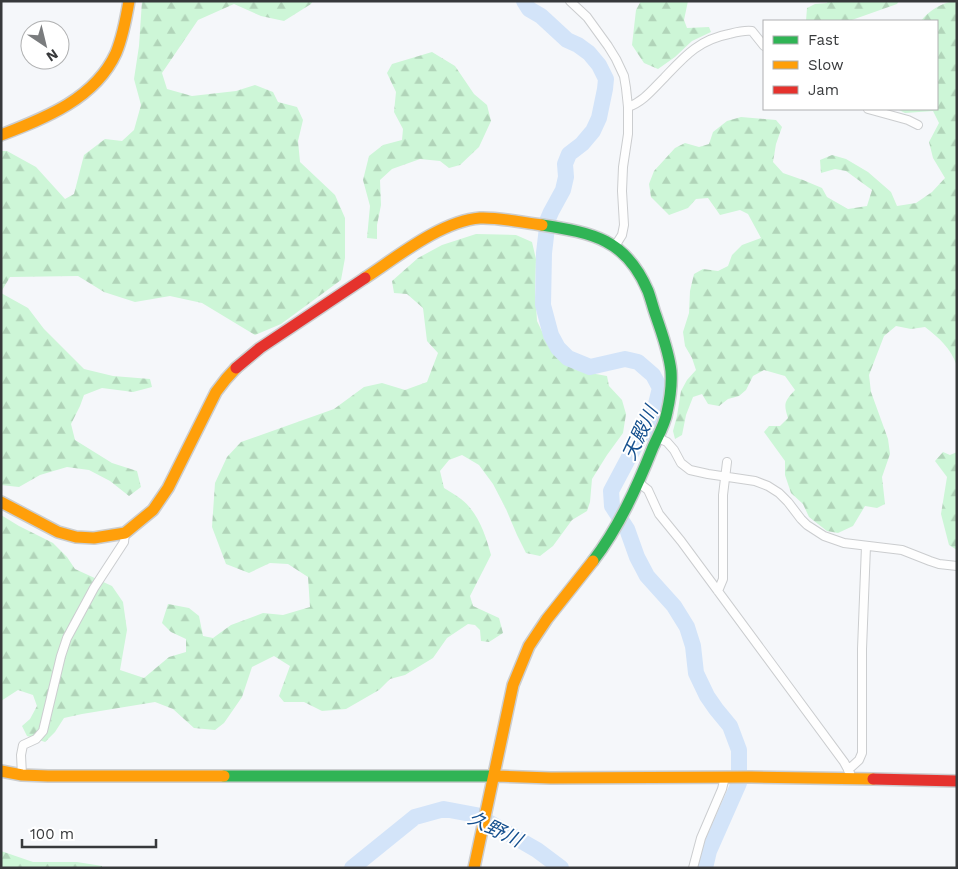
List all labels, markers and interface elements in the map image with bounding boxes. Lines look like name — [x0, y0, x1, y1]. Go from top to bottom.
north arrow — [20, 20, 70, 70]
legend — [763, 20, 938, 110]
text: Fast — [808, 31, 840, 49]
text: N — [44, 46, 61, 65]
text: Slow — [808, 56, 844, 74]
text: Jam — [808, 81, 839, 99]
water label: 天殿川 — [618, 401, 663, 464]
water label: 久野川 — [464, 806, 527, 853]
scale bar — [22, 816, 156, 848]
text: 100 m — [30, 825, 74, 843]

